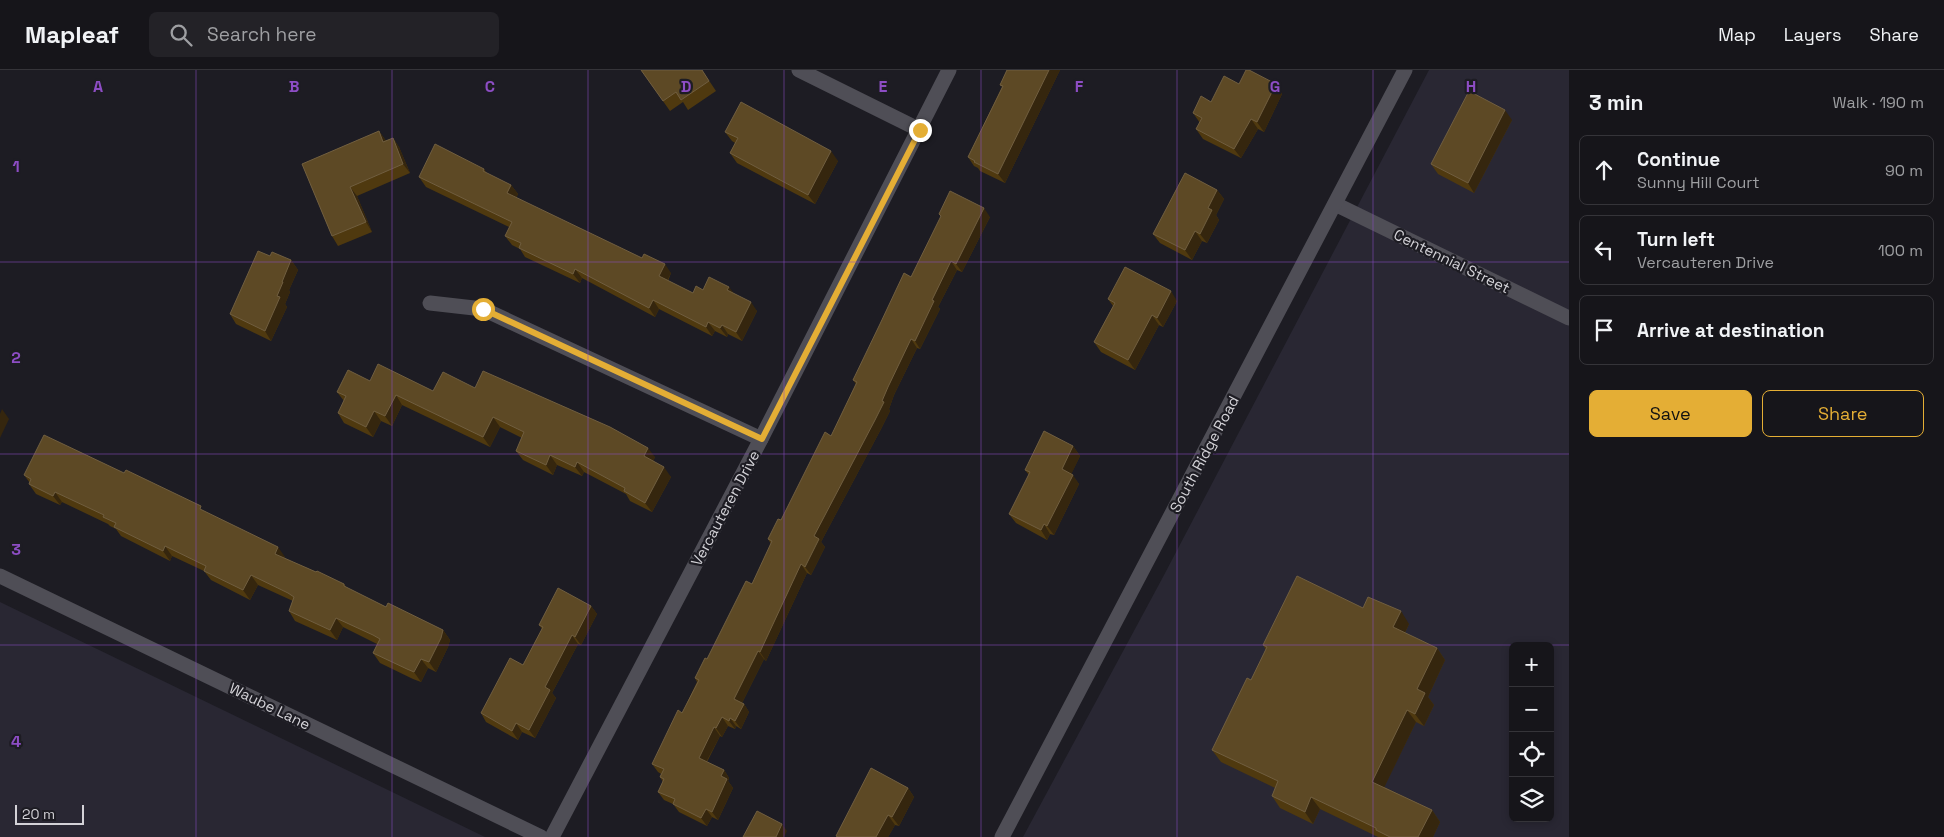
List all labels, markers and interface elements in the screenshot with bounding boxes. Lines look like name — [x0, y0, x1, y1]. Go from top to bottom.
search box — [149, 12, 499, 57]
text: Mapleaf — [25, 19, 119, 50]
icon: search — [167, 21, 195, 49]
text: Search here — [207, 22, 317, 47]
text: Map — [1718, 23, 1756, 46]
text: Layers — [1784, 23, 1841, 46]
text: Share — [1869, 23, 1919, 46]
text: A — [93, 76, 103, 97]
text: B — [289, 76, 299, 97]
text: C — [485, 76, 495, 97]
text: D — [681, 76, 691, 97]
text: E — [879, 76, 888, 97]
text: F — [1075, 76, 1084, 97]
text: G — [1270, 76, 1280, 97]
text: H — [1466, 76, 1476, 97]
text: 3 min — [1589, 89, 1644, 116]
text: Walk · 190 m — [1833, 92, 1924, 113]
route end — [909, 119, 932, 142]
text: Continue — [1637, 147, 1720, 172]
text: 1 — [12, 156, 20, 177]
icon: ahead — [1590, 156, 1618, 184]
text: 90 m — [1885, 160, 1923, 181]
text: Sunny Hill Court — [1637, 172, 1760, 193]
street label: Centennial Street — [1391, 225, 1513, 297]
text: Turn left — [1637, 227, 1715, 252]
icon: left — [1590, 236, 1618, 264]
text: 100 m — [1878, 240, 1923, 261]
text: Vercauteren Drive — [1637, 252, 1774, 273]
route start — [472, 298, 495, 321]
icon: arrive — [1590, 316, 1618, 344]
text: Arrive at destination — [1637, 318, 1825, 343]
text: 2 — [11, 347, 21, 368]
button: Save — [1589, 390, 1752, 437]
button: Share — [1762, 390, 1924, 437]
street label: South Ridge Road — [1165, 392, 1243, 516]
street label: Vercauteren Drive — [686, 447, 764, 569]
text: 3 — [11, 539, 21, 560]
map controls — [1509, 642, 1554, 822]
button: + — [1509, 642, 1554, 687]
street label: Waube Lane — [226, 678, 314, 734]
button: − — [1509, 687, 1554, 732]
text: 4 — [11, 731, 21, 752]
button: locate — [1509, 732, 1554, 777]
button: layers — [1509, 777, 1554, 822]
scale bar — [15, 802, 84, 825]
text: 20 m — [22, 805, 55, 823]

